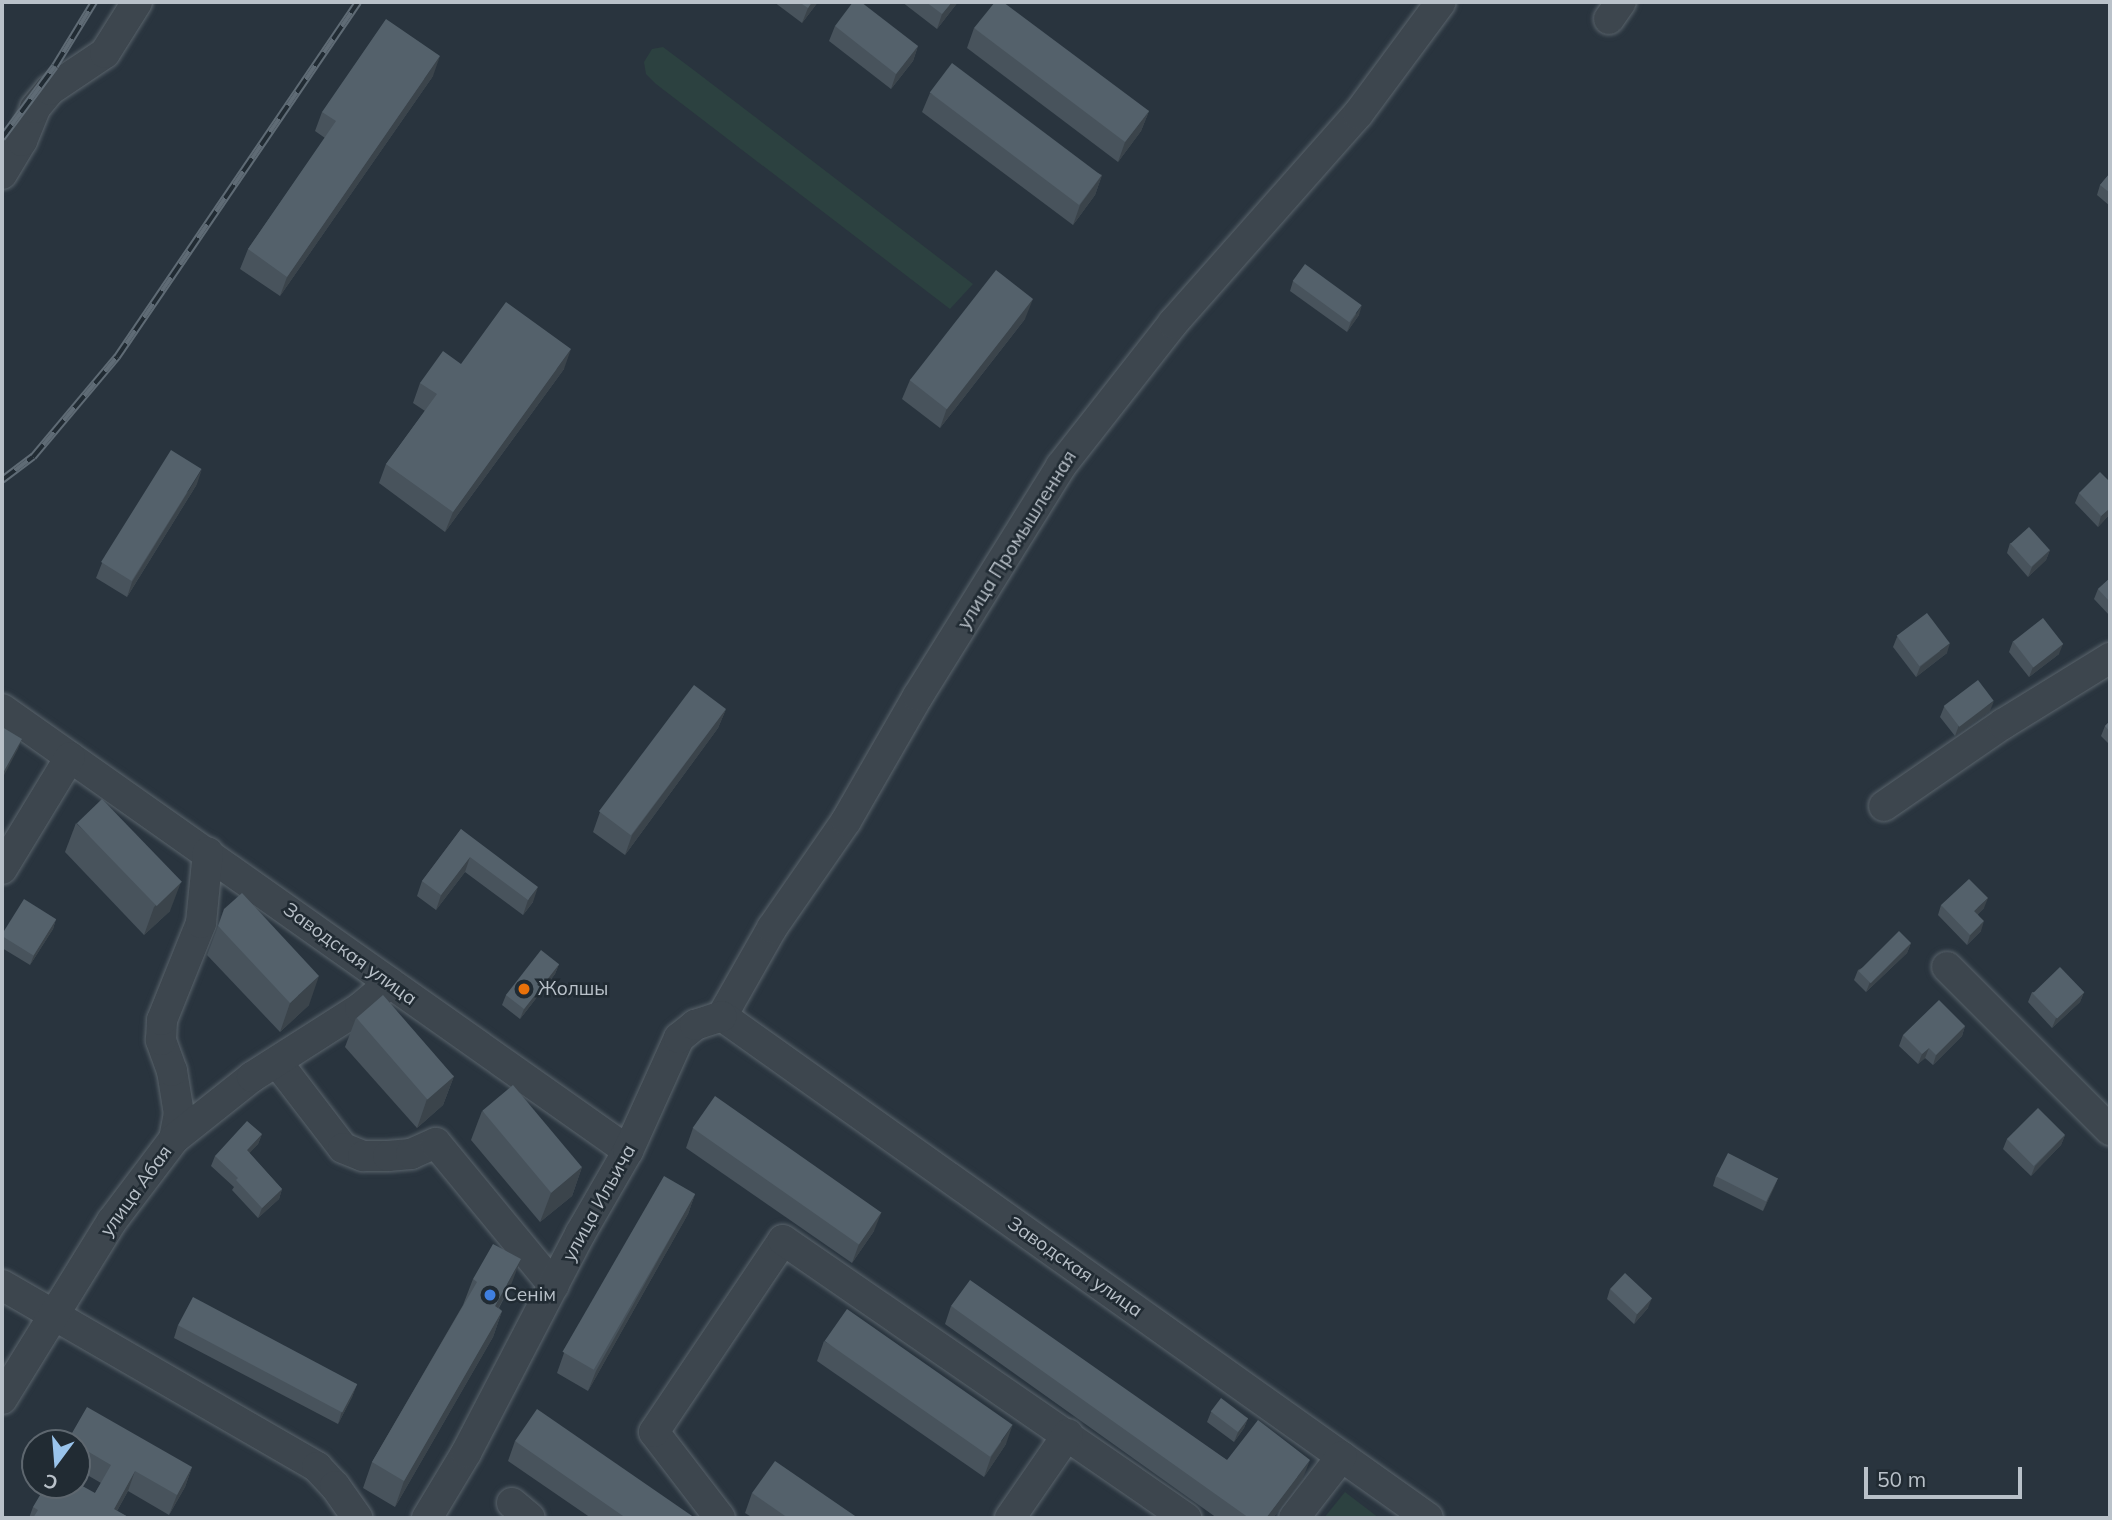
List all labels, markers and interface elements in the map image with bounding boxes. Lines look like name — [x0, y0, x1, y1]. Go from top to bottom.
street label: улица Промышленная — [953, 446, 1081, 634]
street label: Заводская улица — [279, 898, 421, 1010]
place label: Жолшы — [538, 978, 608, 1000]
marker: Жолшы — [516, 981, 532, 997]
street label: улица Абая — [95, 1141, 177, 1241]
street label: улица Ильича — [558, 1141, 640, 1265]
street label: Заводская улица — [1003, 1212, 1147, 1322]
place label: Сенiм — [504, 1284, 556, 1306]
marker: Сенiм — [482, 1287, 498, 1303]
north arrow — [21, 1429, 91, 1499]
scale bar — [1867, 1454, 2024, 1498]
text: 50 m — [1877, 1466, 1926, 1492]
text: С — [41, 1469, 60, 1496]

